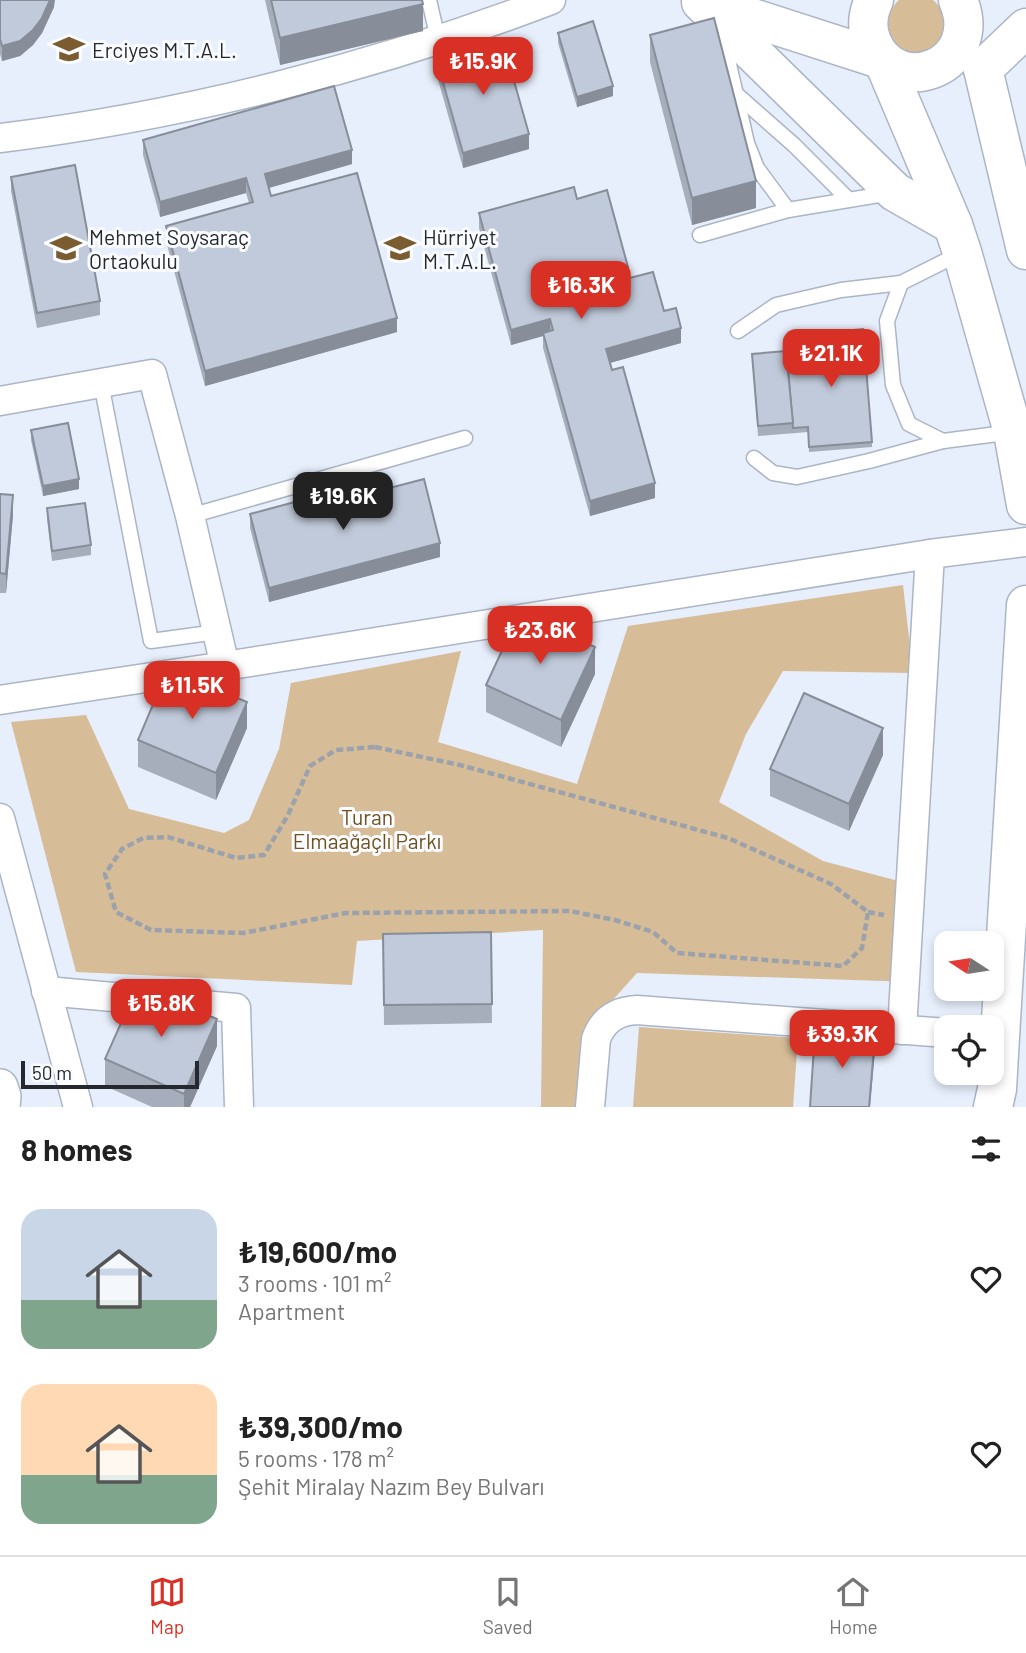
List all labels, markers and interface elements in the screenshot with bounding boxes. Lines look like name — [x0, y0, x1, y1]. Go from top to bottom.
school or university icon: Erciyes M.T.A.L. — [52, 32, 86, 66]
place label: Erciyes M.T.A.L. — [92, 37, 237, 62]
pin: ₺15.9K — [426, 38, 540, 97]
text: ₺15.9K — [449, 46, 517, 74]
place label: Mehmet Soysaraç Ortaokulu — [89, 224, 249, 273]
place label: Hürriyet M.T.A.L. — [423, 224, 497, 273]
school or university icon: Mehmet Soysaraç Ortaokulu — [49, 231, 83, 265]
school or university icon: Hürriyet M.T.A.L. — [383, 231, 417, 265]
pin: ₺16.3K — [524, 262, 638, 321]
text: ₺16.3K — [547, 270, 615, 298]
pin: ₺21.1K — [774, 330, 888, 389]
text: ₺21.1K — [799, 338, 863, 366]
pin: ₺19.6K — [286, 472, 400, 532]
text: ₺19.6K — [309, 481, 377, 509]
pin: ₺23.6K — [483, 606, 597, 666]
text: ₺23.6K — [504, 615, 576, 643]
pin: ₺11.5K — [135, 662, 249, 721]
text: ₺11.5K — [160, 670, 224, 698]
park label: Turan Elmaağaçlı Parkı — [293, 804, 441, 853]
north arrow — [934, 931, 1004, 1001]
map controls — [934, 931, 1004, 1085]
pin: ₺15.8K — [104, 979, 218, 1039]
text: ₺15.8K — [127, 988, 195, 1016]
pin: ₺39.3K — [785, 1010, 899, 1070]
button: locate — [934, 1015, 1004, 1085]
text: ₺39.3K — [806, 1019, 878, 1047]
scale bar — [21, 1058, 200, 1090]
text: 50 m — [32, 1061, 72, 1084]
icon: filters — [967, 1130, 1005, 1168]
text: 8 homes — [21, 1131, 132, 1167]
text: ₺19,600/mo — [238, 1233, 397, 1269]
icon: home — [77, 1237, 161, 1321]
icon: heart — [967, 1260, 1005, 1298]
text: 3 rooms · 101 m² — [238, 1269, 391, 1297]
text: Apartment — [238, 1297, 345, 1325]
text: ₺39,300/mo — [238, 1408, 403, 1444]
icon: home — [77, 1412, 161, 1496]
icon: heart — [967, 1435, 1005, 1473]
text: 5 rooms · 178 m² — [238, 1444, 394, 1472]
text: Şehit Miralay Nazım Bey Bulvarı — [238, 1472, 544, 1500]
tab: Map — [148, 1573, 186, 1638]
tab: Saved — [483, 1573, 533, 1638]
tab: Home — [829, 1573, 878, 1638]

